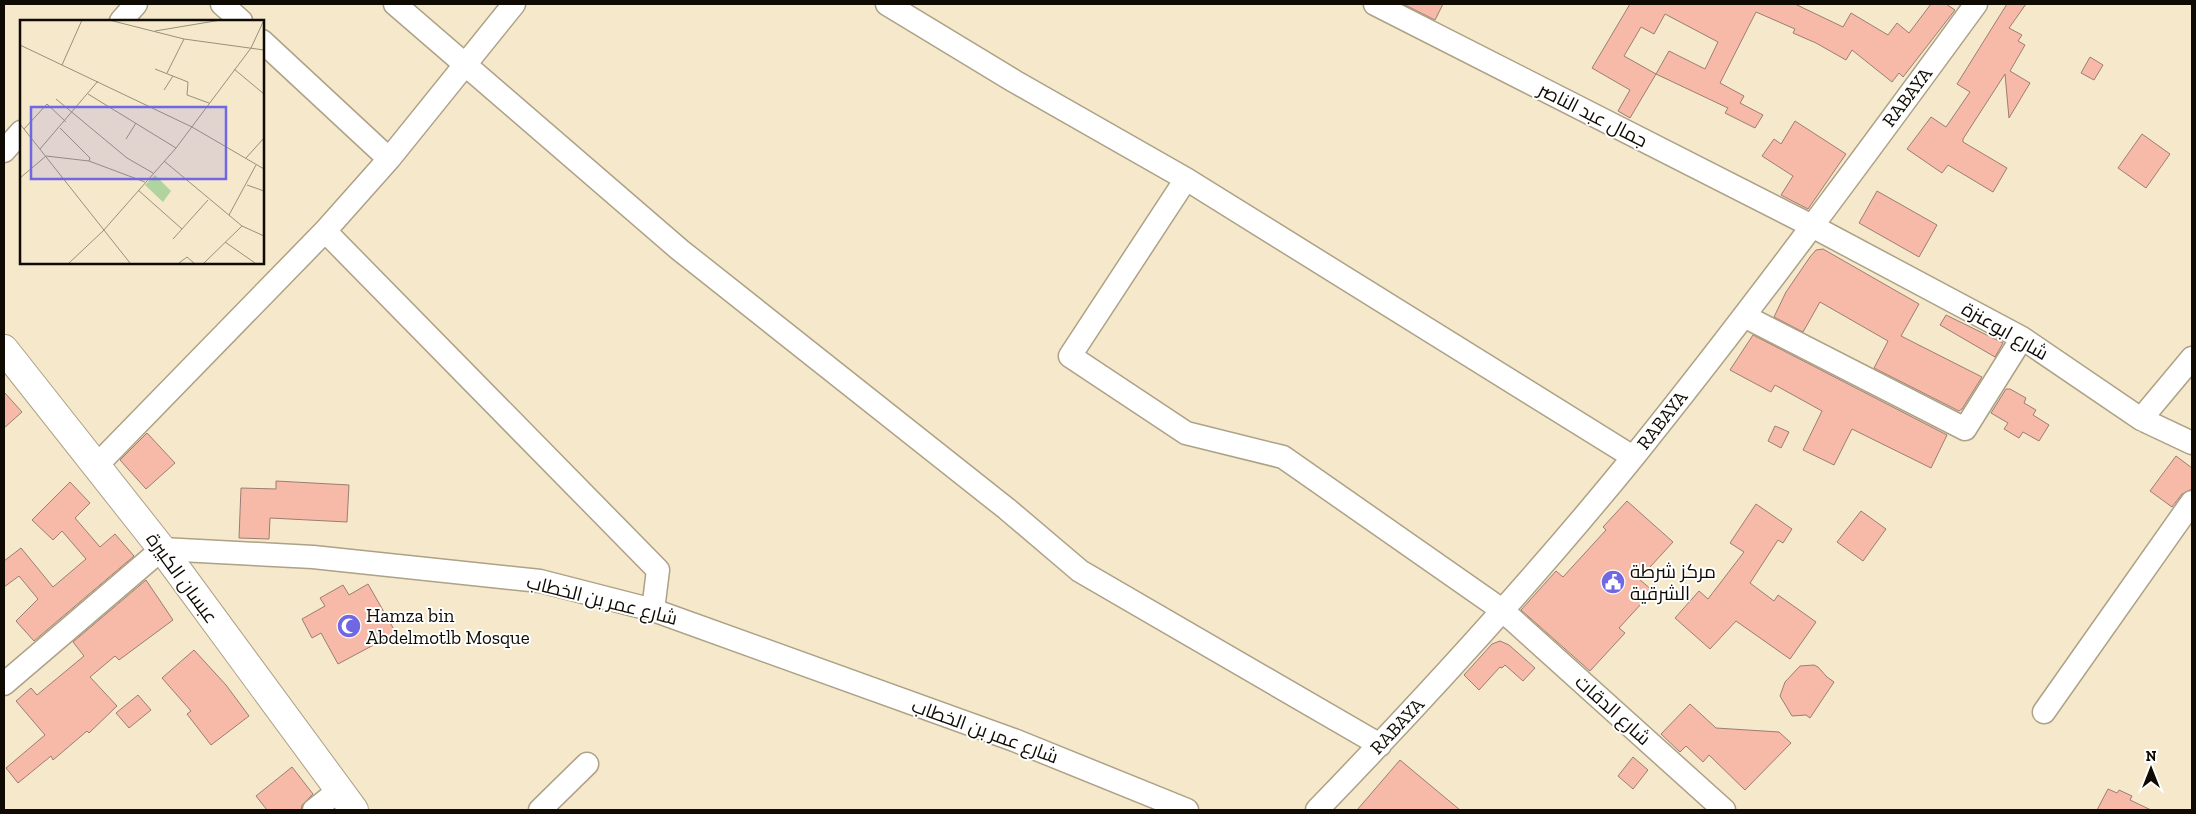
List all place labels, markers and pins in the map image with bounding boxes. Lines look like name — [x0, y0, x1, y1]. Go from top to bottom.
place label: مركز شرطة الشرقية — [1630, 560, 1716, 605]
public building icon: مركز شرطة الشرقية — [1600, 569, 1626, 595]
place label: Hamza bin Abdelmotlb Mosque — [366, 604, 530, 649]
mosque icon: Hamza bin Abdelmotlb Mosque — [336, 613, 362, 639]

